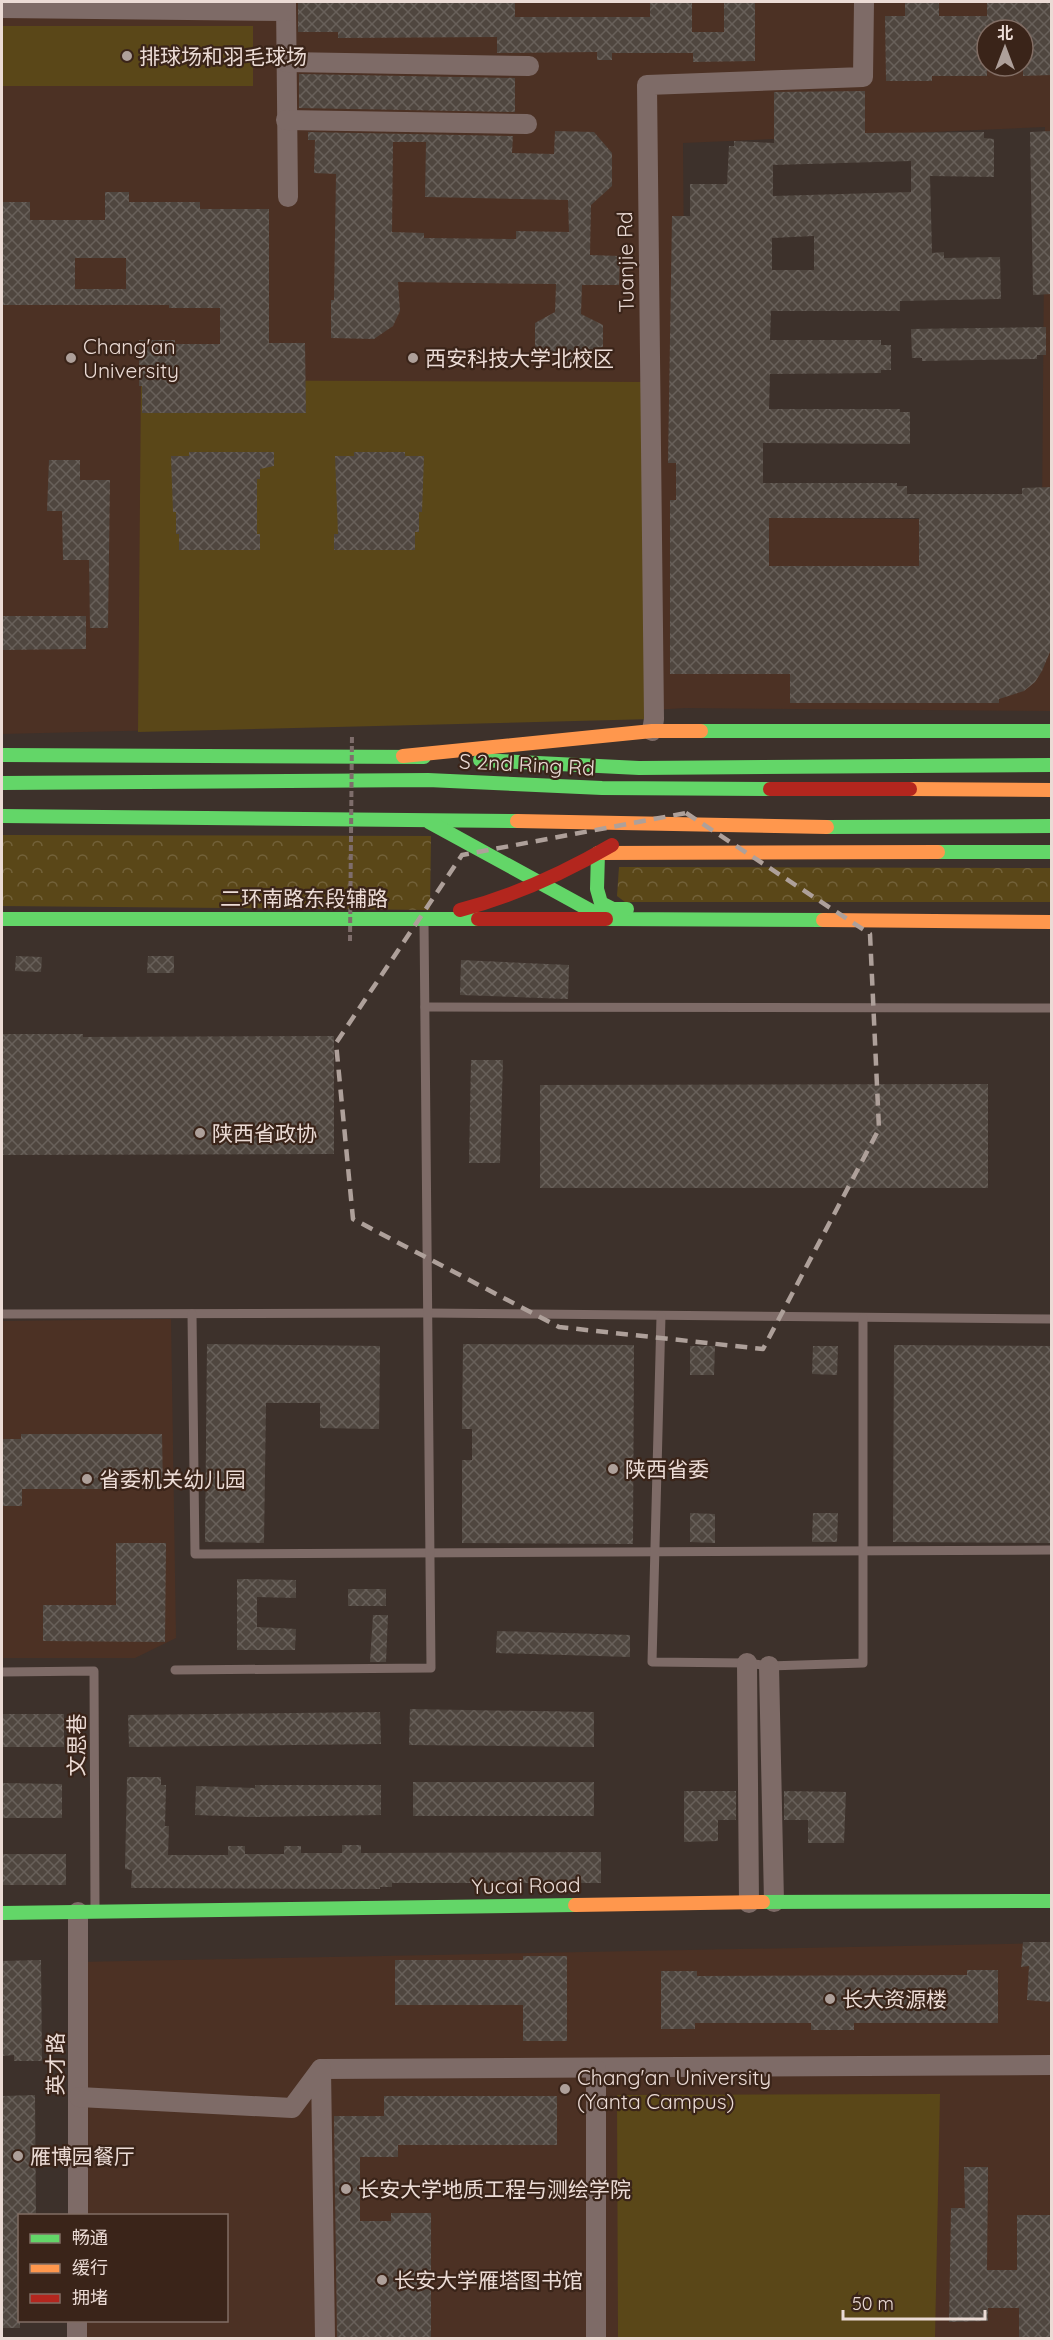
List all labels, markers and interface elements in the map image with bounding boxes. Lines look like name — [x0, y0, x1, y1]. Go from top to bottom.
north arrow — [975, 18, 1035, 78]
text: 北 — [997, 23, 1013, 43]
place label: 排球场和羽毛球场 — [139, 43, 307, 69]
marker: 排球场和羽毛球场 — [120, 49, 134, 63]
street label: Tuanjie Rd — [611, 211, 639, 313]
place label: Chang'an University — [83, 333, 179, 383]
place label: 西安科技大学北校区 — [425, 345, 614, 371]
marker: Chang'an University — [64, 351, 78, 365]
marker: 西安科技大学北校区 — [406, 351, 420, 365]
street label: S 2nd Ring Rd — [458, 747, 596, 781]
street label: 二环南路东段辅路 — [220, 885, 388, 911]
place label: 陕西省政协 — [212, 1120, 317, 1146]
marker: 陕西省政协 — [193, 1126, 207, 1140]
place label: 陕西省委 — [625, 1456, 709, 1482]
marker: 陕西省委 — [606, 1462, 620, 1476]
place label: 省委机关幼儿园 — [99, 1466, 246, 1492]
marker: 省委机关幼儿园 — [80, 1472, 94, 1486]
street label: 文思巷 — [63, 1714, 89, 1777]
street label: Yucai Road — [471, 1871, 581, 1899]
place label: 长大资源楼 — [842, 1986, 947, 2012]
marker: 长大资源楼 — [823, 1992, 837, 2006]
street label: 英才路 — [42, 2033, 68, 2096]
place label: Chang'an University (Yanta Campus) — [577, 2064, 771, 2114]
marker: Chang'an University (Yanta Campus) — [558, 2082, 572, 2096]
place label: 雁博园餐厅 — [30, 2143, 135, 2169]
marker: 雁博园餐厅 — [11, 2149, 25, 2163]
place label: 长安大学地质工程与测绘学院 — [358, 2176, 631, 2202]
marker: 长安大学地质工程与测绘学院 — [339, 2182, 353, 2196]
legend — [18, 2214, 228, 2322]
text: 畅通 — [72, 2226, 108, 2249]
text: 缓行 — [72, 2256, 108, 2279]
place label: 长安大学雁塔图书馆 — [394, 2267, 583, 2293]
marker: 长安大学雁塔图书馆 — [375, 2273, 389, 2287]
scale bar — [843, 2283, 986, 2321]
text: 拥堵 — [72, 2286, 108, 2309]
text: 50 m — [852, 2292, 894, 2315]

